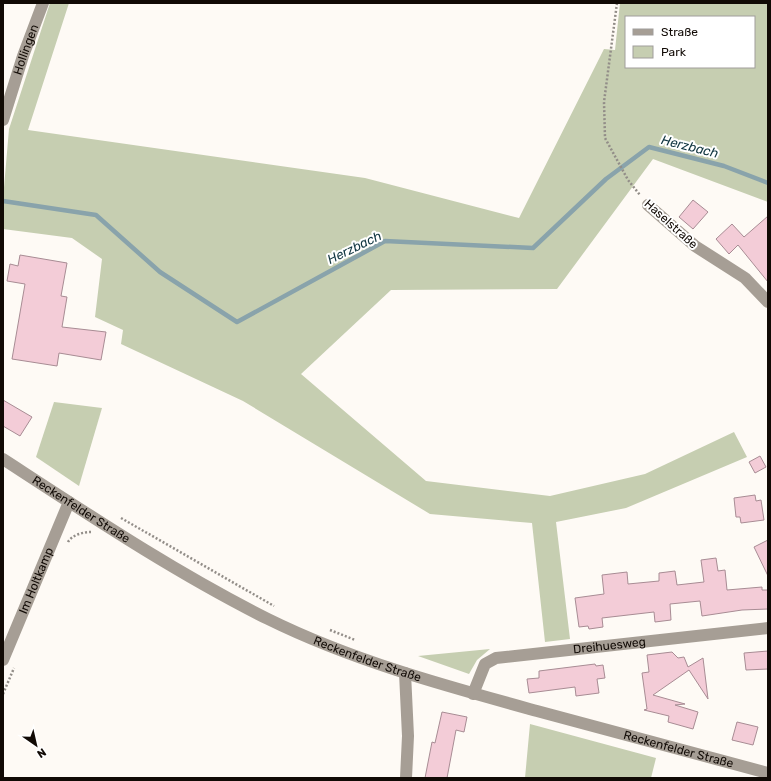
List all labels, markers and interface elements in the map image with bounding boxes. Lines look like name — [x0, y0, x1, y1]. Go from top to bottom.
legend — [625, 16, 755, 68]
street label: Hollingen — [11, 22, 41, 77]
text: Straße — [661, 25, 698, 39]
text: Park — [661, 45, 687, 59]
water label: Herzbach — [660, 132, 720, 161]
street label: Haselstraße — [642, 197, 701, 252]
water label: Herzbach — [325, 228, 384, 267]
street label: Reckenfelder Straße — [30, 473, 133, 546]
street label: Im Holtkamp — [16, 545, 56, 616]
street label: Reckenfelder Straße — [311, 633, 423, 685]
street label: Dreihuesweg — [572, 635, 647, 656]
north arrow — [16, 725, 56, 765]
street label: Reckenfelder Straße — [622, 728, 735, 771]
text: N — [34, 745, 48, 761]

